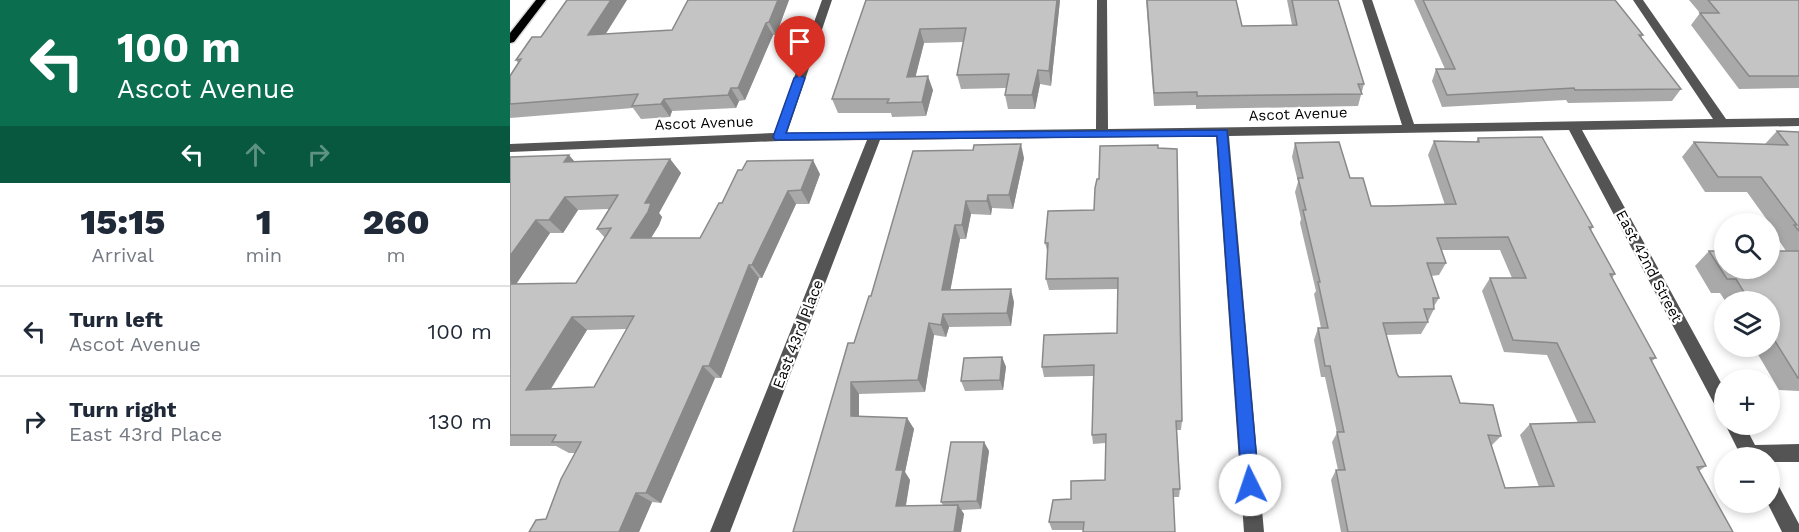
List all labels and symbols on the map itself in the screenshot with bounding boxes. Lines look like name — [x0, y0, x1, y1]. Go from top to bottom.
pin — [774, 16, 825, 78]
street label: Ascot Avenue — [1248, 103, 1348, 125]
street label: Ascot Avenue — [654, 112, 754, 134]
street label: East 42nd Street — [1612, 207, 1686, 326]
street label: East 43rd Place — [769, 277, 827, 391]
position arrow — [1218, 453, 1282, 517]

